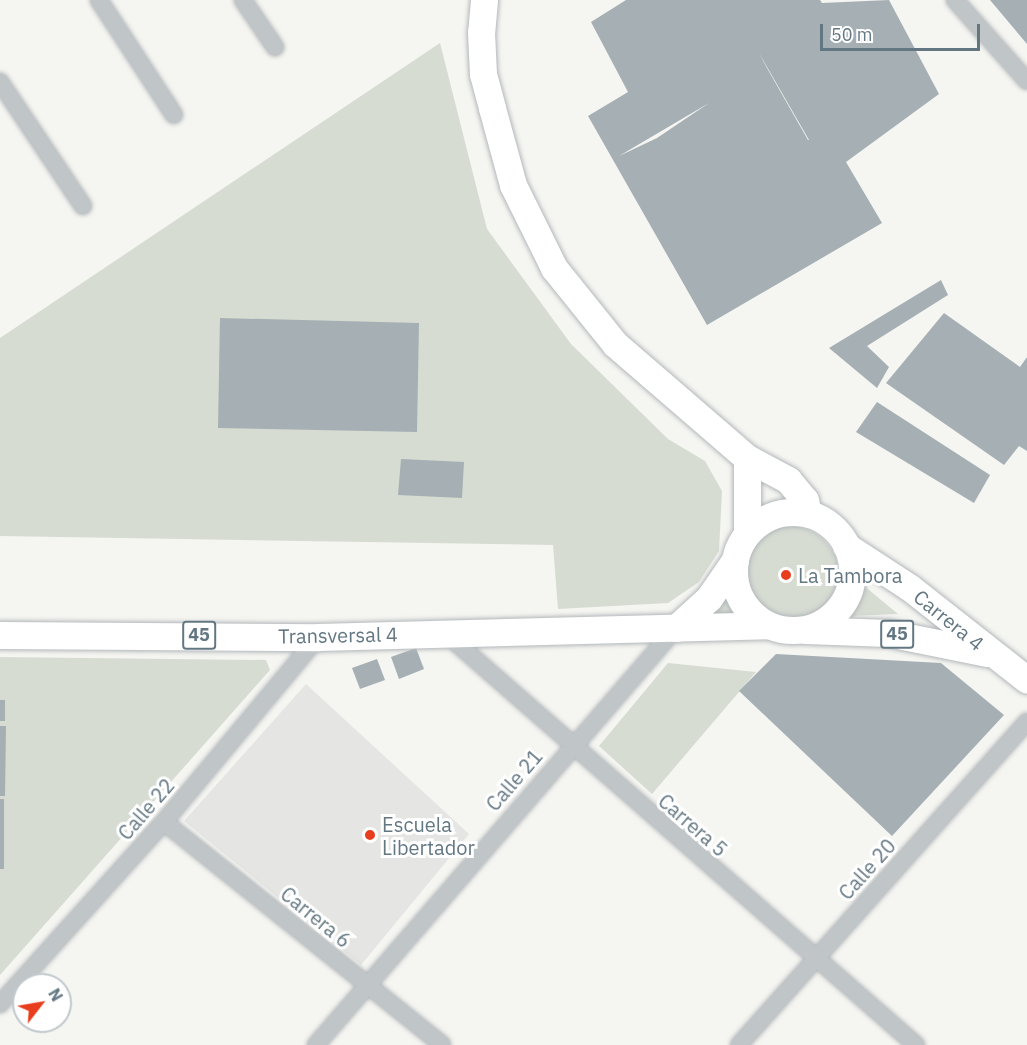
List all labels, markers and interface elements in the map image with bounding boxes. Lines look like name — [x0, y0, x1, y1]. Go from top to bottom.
scale bar — [823, 12, 984, 50]
text: 50 m — [831, 23, 873, 46]
place label: La Tambora — [798, 563, 902, 587]
marker: La Tambora — [779, 568, 793, 582]
street label: Carrera 4 — [909, 584, 989, 656]
road number: 45 — [879, 619, 915, 649]
road number: 45 — [181, 620, 217, 650]
street label: Transversal 4 — [278, 622, 398, 648]
street label: Calle 21 — [481, 744, 547, 816]
street label: Calle 22 — [113, 773, 179, 845]
street label: Carrera 5 — [654, 789, 732, 861]
place label: Escuela Libertador — [382, 812, 475, 859]
marker: Escuela Libertador — [363, 828, 377, 842]
street label: Calle 20 — [833, 834, 901, 904]
street label: Carrera 6 — [276, 881, 356, 953]
north arrow — [12, 973, 72, 1033]
text: N — [44, 985, 67, 1005]

